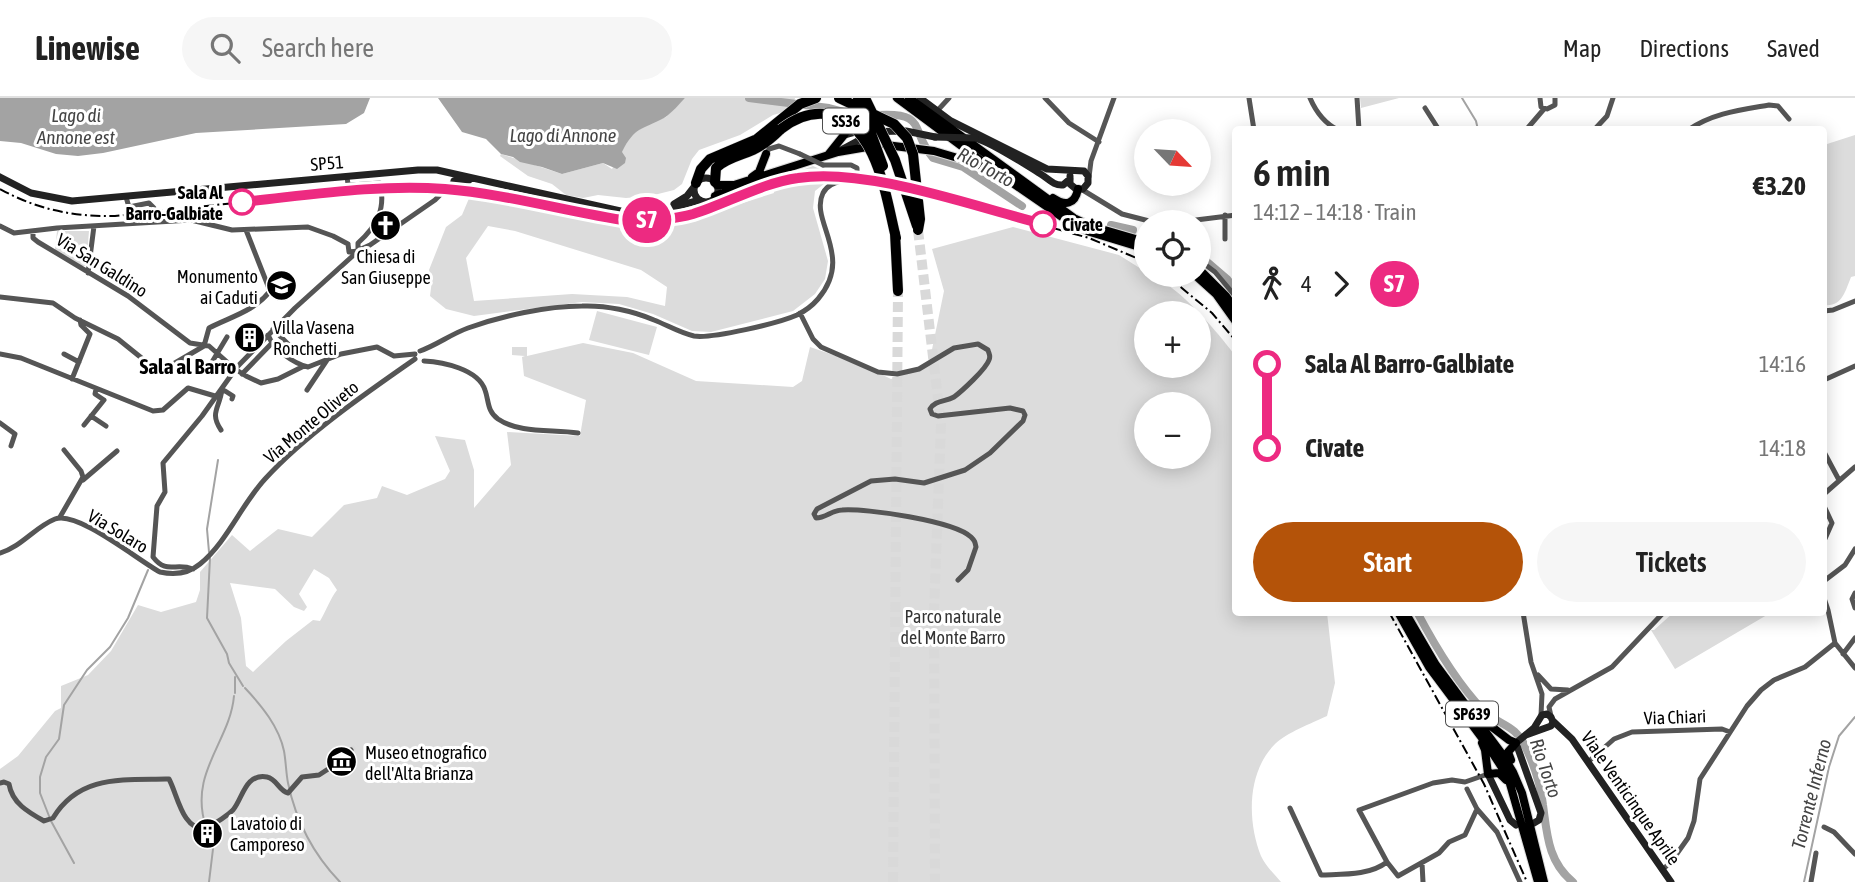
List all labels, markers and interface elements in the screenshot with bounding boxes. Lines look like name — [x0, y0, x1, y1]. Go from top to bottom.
search box — [182, 17, 672, 80]
text: Linewise — [35, 29, 140, 67]
icon: search — [206, 29, 244, 67]
text: Search here — [262, 33, 374, 63]
text: Map — [1563, 35, 1601, 62]
text: Directions — [1639, 35, 1729, 62]
text: Saved — [1767, 35, 1820, 62]
water label: Lago di Annone est — [36, 104, 115, 148]
road number: SS36 — [823, 108, 869, 134]
north arrow — [1134, 119, 1211, 196]
map controls — [1134, 119, 1211, 469]
water label: Lago di Annone — [510, 124, 616, 146]
water label: Rio Torto — [954, 143, 1018, 191]
street label: SP51 — [309, 151, 345, 175]
text: 6 min — [1253, 151, 1331, 194]
text: €3.20 — [1753, 171, 1806, 201]
place label: Sala Al Barro-Galbiate — [126, 182, 223, 224]
marker: Sala Al Barro-Galbiate — [229, 189, 255, 215]
line badge: S7 — [616, 197, 678, 243]
text: 14:12 – 14:18 · Train — [1253, 199, 1417, 225]
text: S7 — [636, 206, 658, 233]
church icon: Chiesa di San Giuseppe — [369, 209, 403, 243]
button: locate — [1134, 210, 1211, 287]
marker: Civate — [1030, 211, 1056, 237]
place label: Civate — [1062, 214, 1103, 235]
street label: Via San Galdino — [53, 229, 151, 301]
place label: Chiesa di San Giuseppe — [341, 246, 431, 288]
icon: walk — [1253, 265, 1291, 303]
icon: forward — [1322, 265, 1360, 303]
place label: Monumento ai Caduti — [177, 266, 258, 308]
school or university icon: Monumento ai Caduti — [264, 269, 298, 303]
text: S7 — [1384, 270, 1405, 297]
text: 4 — [1301, 271, 1312, 297]
button: + — [1134, 301, 1211, 378]
place label: Villa Vasena Ronchetti — [273, 317, 355, 359]
building icon: Villa Vasena Ronchetti — [233, 320, 267, 354]
text: Sala Al Barro-Galbiate — [1305, 349, 1514, 379]
text: 14:16 — [1759, 351, 1806, 377]
district label: Sala al Barro — [140, 354, 237, 378]
street label: Via Monte Oliveto — [259, 376, 363, 468]
button: − — [1134, 392, 1211, 469]
text: Civate — [1305, 433, 1364, 463]
text: 14:18 — [1759, 435, 1806, 461]
street label: Via Solaro — [84, 505, 152, 557]
button: Start — [1253, 522, 1523, 602]
button: Tickets — [1537, 522, 1806, 602]
park label: Parco naturale del Monte Barro — [901, 606, 1005, 648]
road number: SP639 — [1446, 702, 1498, 726]
street label: Via Chiari — [1643, 705, 1707, 729]
street label: Viale Venticinque Aprile — [1577, 727, 1685, 869]
water label: Rio Torto — [1526, 735, 1566, 801]
water label: Torrente Inferno — [1787, 737, 1835, 851]
place label: Museo etnografico dell'Alta Brianza — [365, 742, 487, 784]
museum icon: Museo etnografico dell'Alta Brianza — [325, 745, 359, 779]
place label: Lavatoio di Camporeso — [230, 813, 305, 855]
building icon: Lavatoio di Camporeso — [190, 816, 224, 850]

